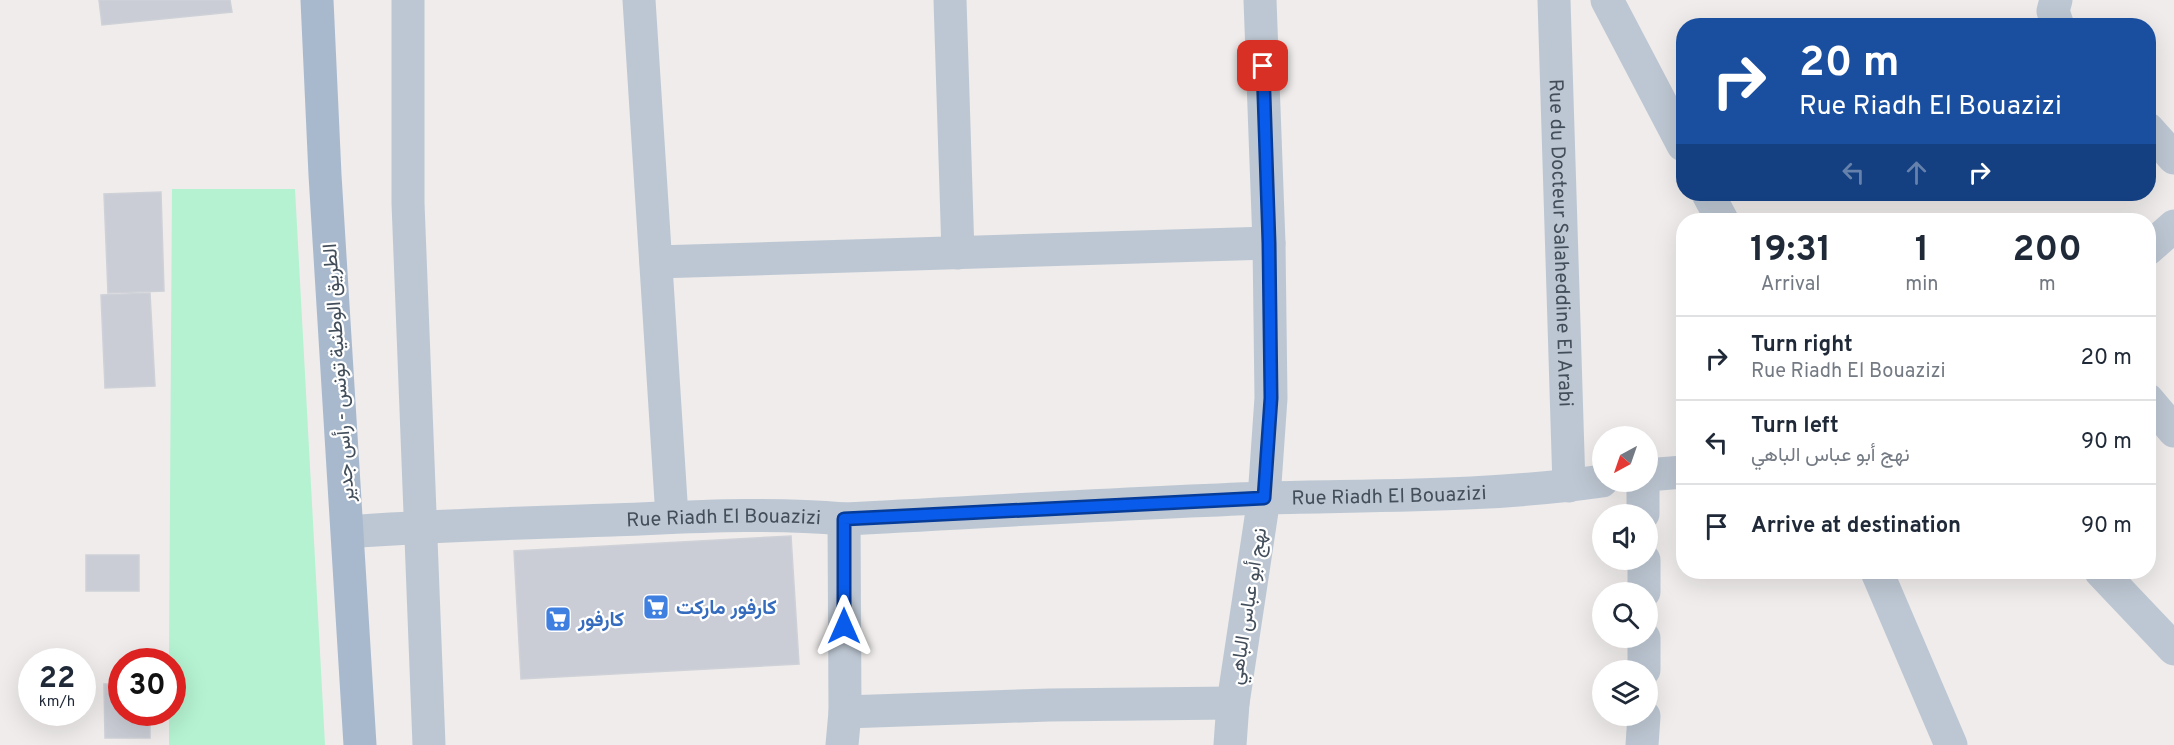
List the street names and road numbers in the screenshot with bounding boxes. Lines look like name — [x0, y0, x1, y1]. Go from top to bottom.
street label: Rue du Docteur Salaheddine El Arabi — [1541, 78, 1578, 407]
street label: الطريق الوطنية تونس - رأس جدير — [318, 243, 362, 504]
street label: Rue Riadh El Bouazizi — [1291, 481, 1487, 512]
street label: Rue Riadh El Bouazizi — [626, 504, 822, 534]
street label: نهج أبو عباس الباهي — [1224, 526, 1276, 687]

